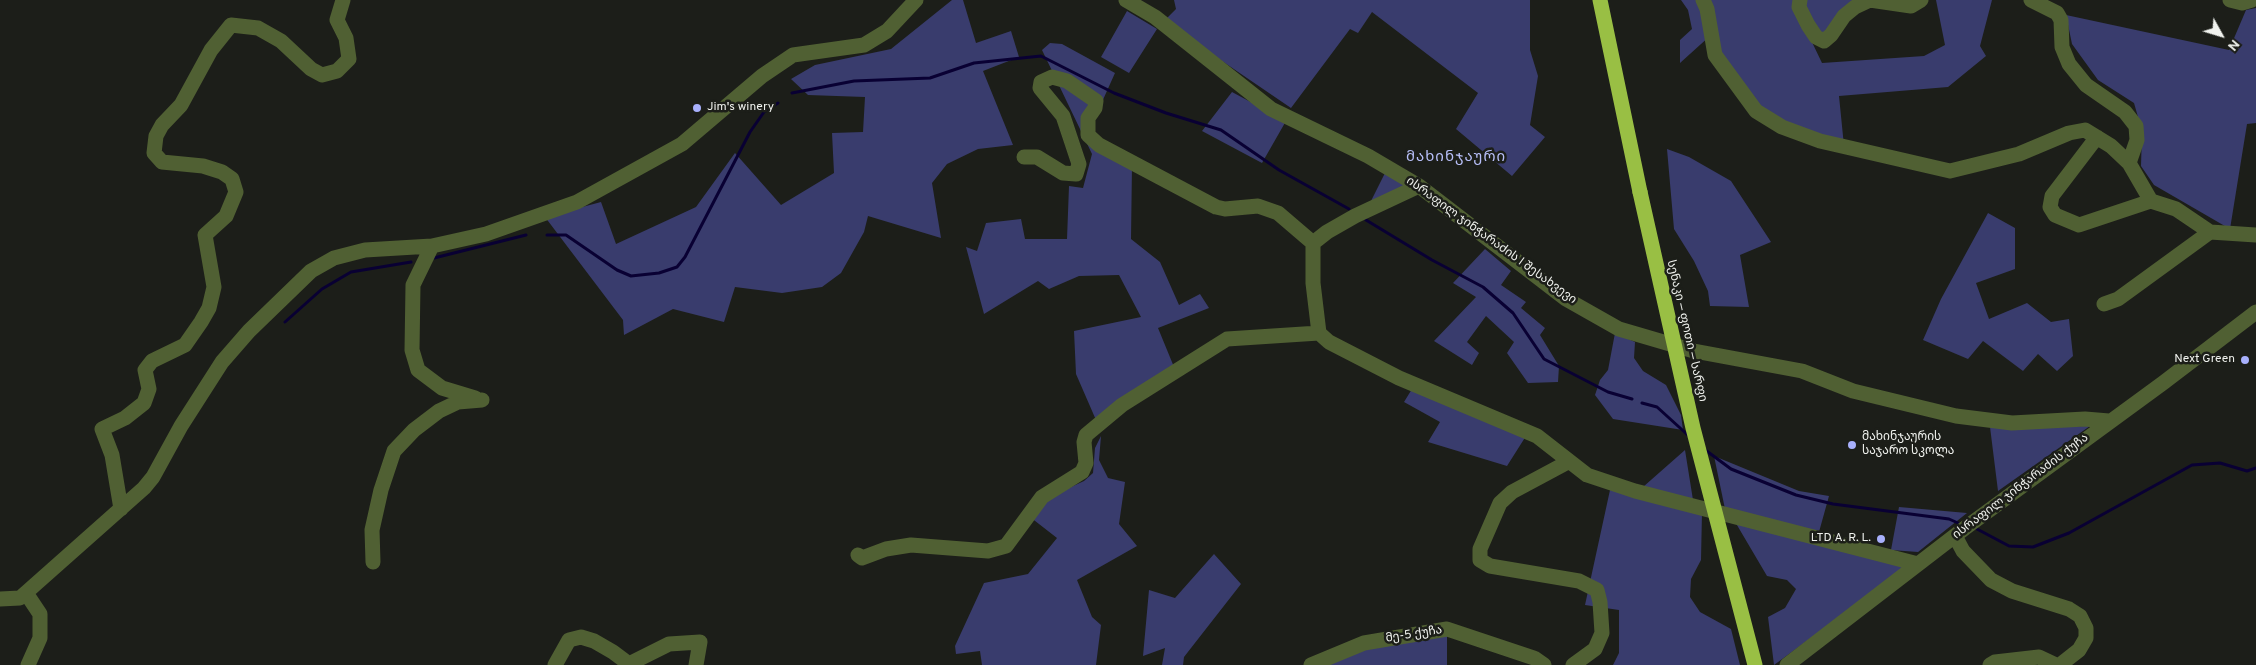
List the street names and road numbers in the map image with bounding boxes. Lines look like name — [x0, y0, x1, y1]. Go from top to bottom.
street label: ისრაფილ ჯინჭარაძის I შესახვევი — [1403, 174, 1579, 308]
street label: სენაკი — ფოთი — სარფი — [1663, 259, 1709, 403]
street label: ისრაფილ ჯინჭარაძის ქუჩა — [1950, 431, 2092, 543]
street label: მე-5 ქუჩა — [1385, 623, 1443, 647]

